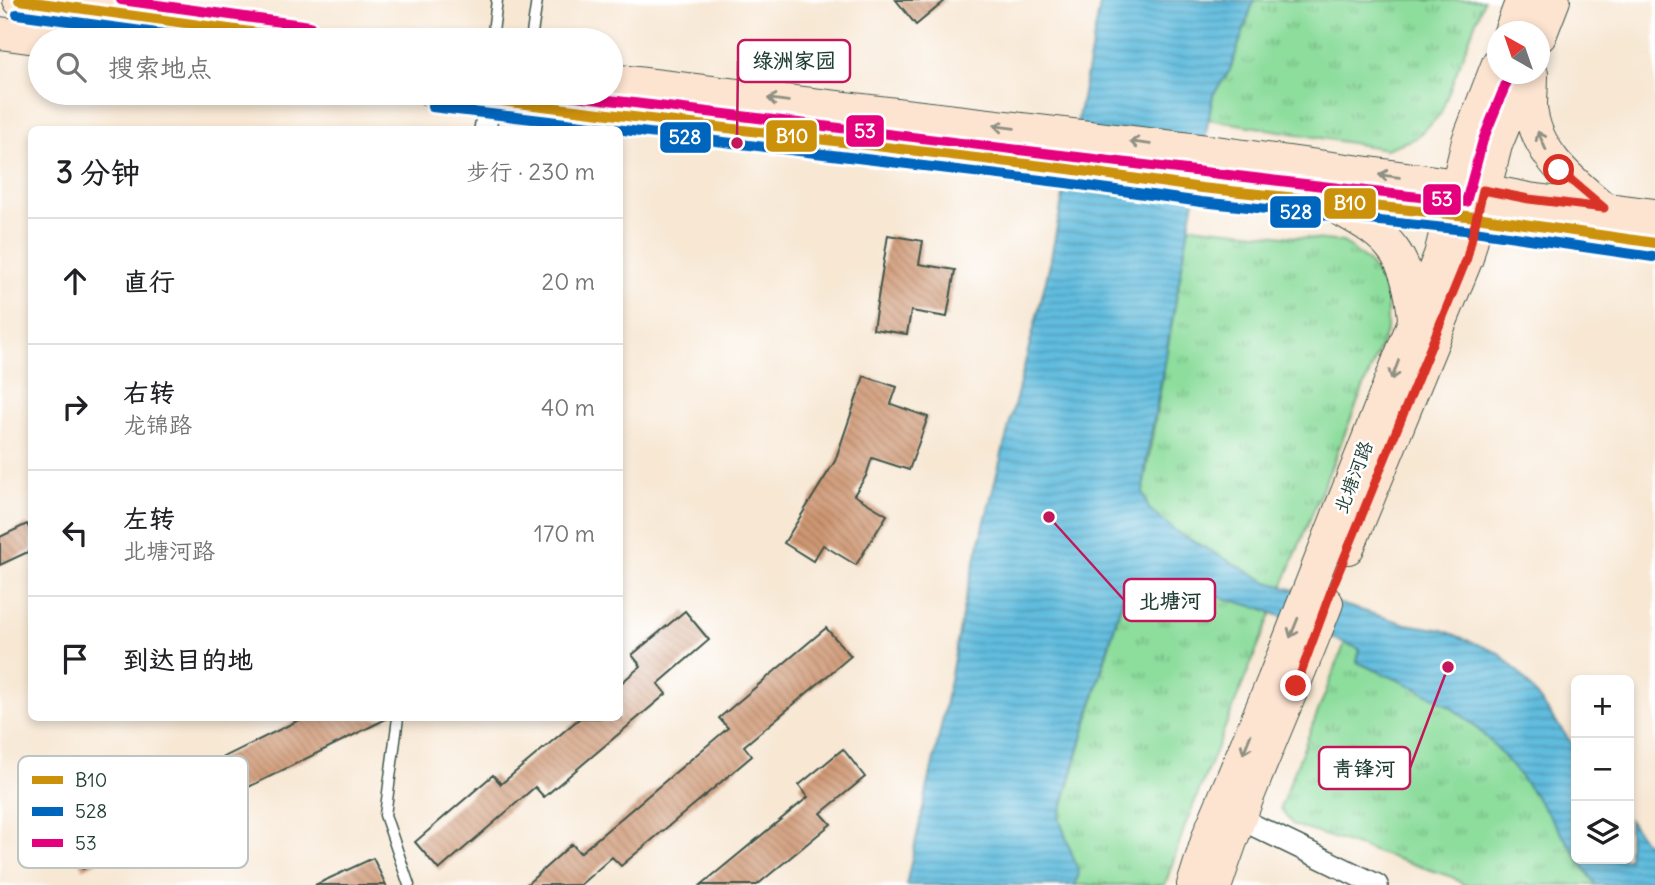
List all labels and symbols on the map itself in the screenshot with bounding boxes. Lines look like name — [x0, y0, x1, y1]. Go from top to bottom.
north arrow — [1487, 21, 1550, 84]
callout: 绿洲家园 — [738, 40, 850, 82]
text: 绿洲家园 — [752, 47, 836, 74]
one-way arrow — [767, 94, 790, 107]
line badge: 53 — [845, 114, 885, 148]
line badge: B10 — [765, 119, 818, 153]
text: 53 — [854, 119, 876, 143]
line badge: 528 — [659, 121, 712, 154]
one-way arrow — [993, 121, 1016, 134]
text: B10 — [776, 124, 808, 148]
text: 528 — [669, 125, 701, 149]
one-way arrow — [1535, 131, 1548, 152]
one-way arrow — [1129, 137, 1151, 150]
route start — [1543, 154, 1574, 185]
one-way arrow — [1378, 169, 1401, 182]
line badge: 53 — [1422, 183, 1462, 216]
line badge: B10 — [1323, 187, 1377, 220]
text: 53 — [1431, 187, 1453, 211]
text: B10 — [1334, 191, 1366, 215]
line badge: 528 — [1269, 195, 1322, 229]
text: 528 — [1280, 200, 1312, 224]
one-way arrow — [1387, 359, 1400, 381]
street label: 北塘河路 — [1328, 437, 1378, 517]
callout: 北塘河 — [1124, 579, 1215, 621]
text: 北塘河 — [1139, 587, 1202, 614]
one-way arrow — [1287, 616, 1300, 638]
route end — [1280, 670, 1311, 701]
one-way arrow — [1239, 733, 1252, 755]
callout: 青锋河 — [1319, 747, 1410, 789]
text: 青锋河 — [1333, 755, 1396, 782]
legend — [18, 756, 248, 868]
text: B10 — [75, 768, 107, 792]
text: 528 — [75, 799, 107, 823]
text: 53 — [75, 831, 97, 855]

